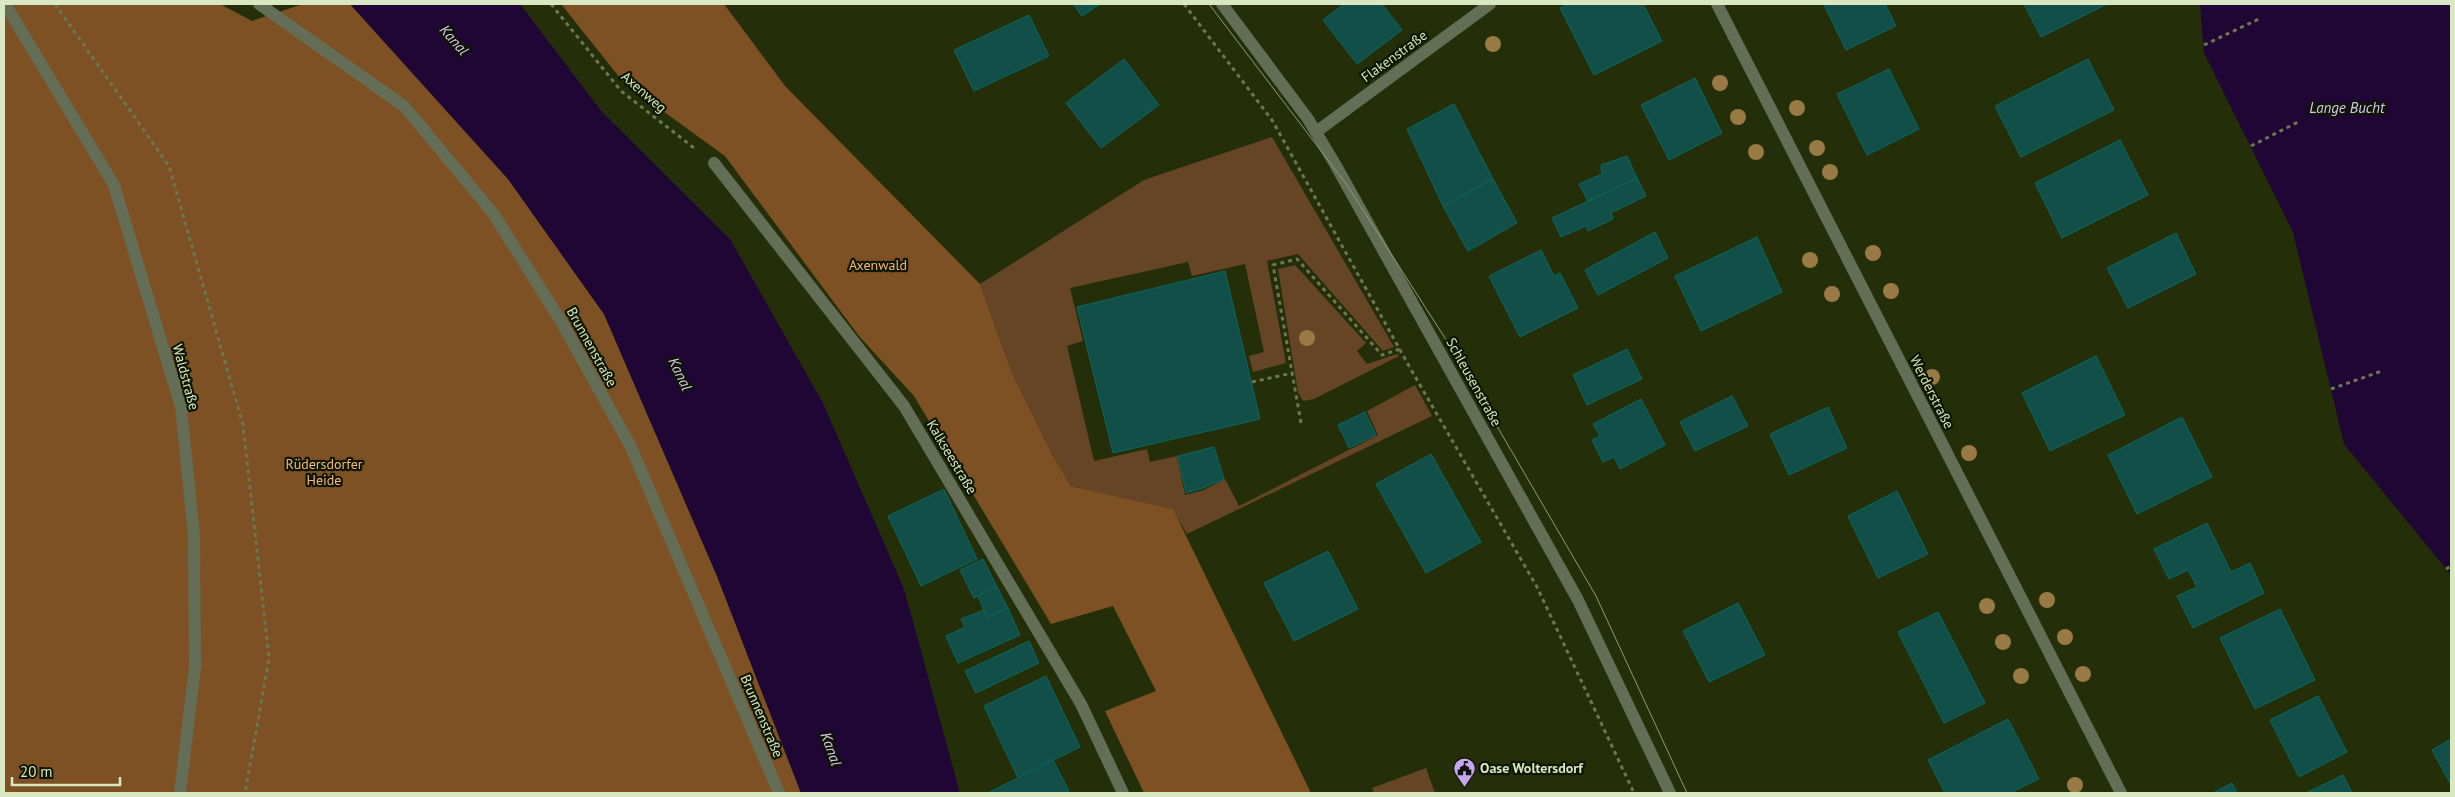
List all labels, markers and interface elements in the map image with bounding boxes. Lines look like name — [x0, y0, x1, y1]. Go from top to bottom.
water label: Kanal — [436, 20, 473, 59]
street label: Flakenstraße — [1357, 26, 1431, 86]
street label: Axenweg — [618, 67, 670, 117]
water label: Lange Bucht — [2309, 98, 2386, 117]
park label: Axenwald — [849, 256, 907, 274]
street label: Brunnenstraße — [563, 304, 621, 390]
street label: Schleusenstraße — [1442, 335, 1506, 429]
street label: Waldstraße — [169, 342, 203, 412]
street label: Werderstraße — [1906, 352, 1958, 432]
water label: Kanal — [664, 354, 697, 394]
street label: Kalkseestraße — [923, 417, 981, 497]
park label: Rüdersdorfer Heide — [285, 455, 363, 489]
street label: Brunnenstraße — [736, 672, 788, 760]
water label: Kanal — [817, 729, 846, 768]
scale bar — [12, 754, 120, 786]
public building icon: Oase Woltersdorf — [1452, 756, 1476, 787]
place label: Oase Woltersdorf — [1480, 759, 1584, 777]
text: 20 m — [20, 762, 53, 781]

